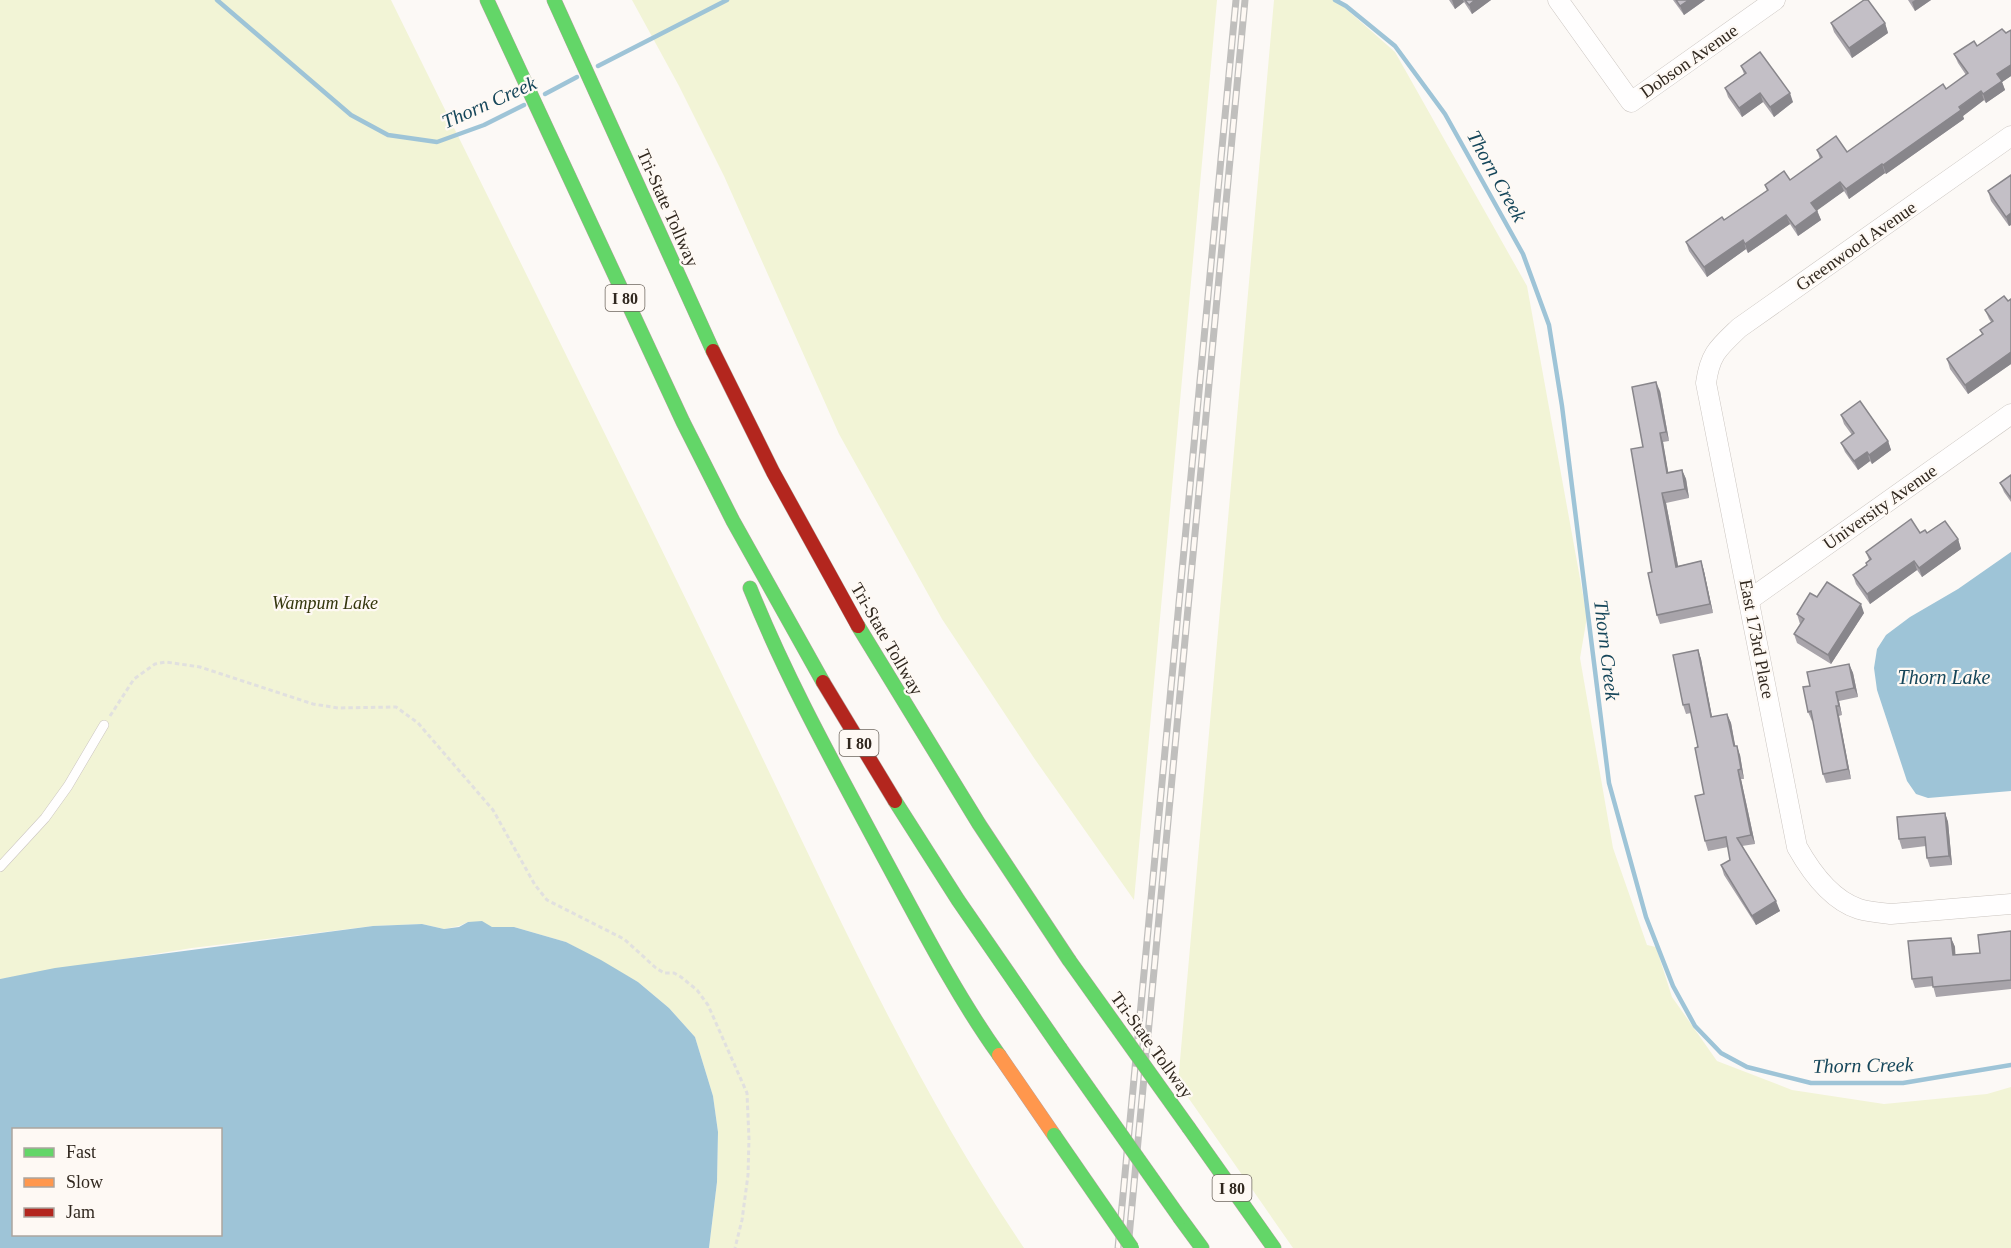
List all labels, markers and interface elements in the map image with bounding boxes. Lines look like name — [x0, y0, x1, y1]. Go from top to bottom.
street label: Dobson Avenue — [1637, 20, 1741, 102]
water label: Thorn Creek — [438, 71, 541, 133]
water label: Thorn Creek — [1463, 127, 1532, 226]
street label: Tri-State Tollway — [633, 146, 703, 270]
street label: Greenwood Avenue — [1792, 197, 1920, 295]
road number: I 80 — [606, 285, 644, 311]
street label: University Avenue — [1819, 460, 1941, 554]
street label: East 173rd Place — [1736, 578, 1778, 700]
street label: Tri-State Tollway — [847, 579, 927, 699]
park label: Wampum Lake — [272, 593, 378, 613]
water label: Thorn Creek — [1590, 599, 1624, 703]
water label: Thorn Lake — [1898, 666, 1991, 688]
road number: I 80 — [840, 730, 878, 756]
street label: Tri-State Tollway — [1107, 988, 1197, 1102]
water label: Thorn Creek — [1812, 1053, 1915, 1077]
legend — [12, 1128, 222, 1236]
text: Fast — [66, 1142, 96, 1162]
text: Slow — [66, 1172, 103, 1192]
road number: I 80 — [1212, 1175, 1252, 1201]
text: Jam — [66, 1202, 95, 1222]

